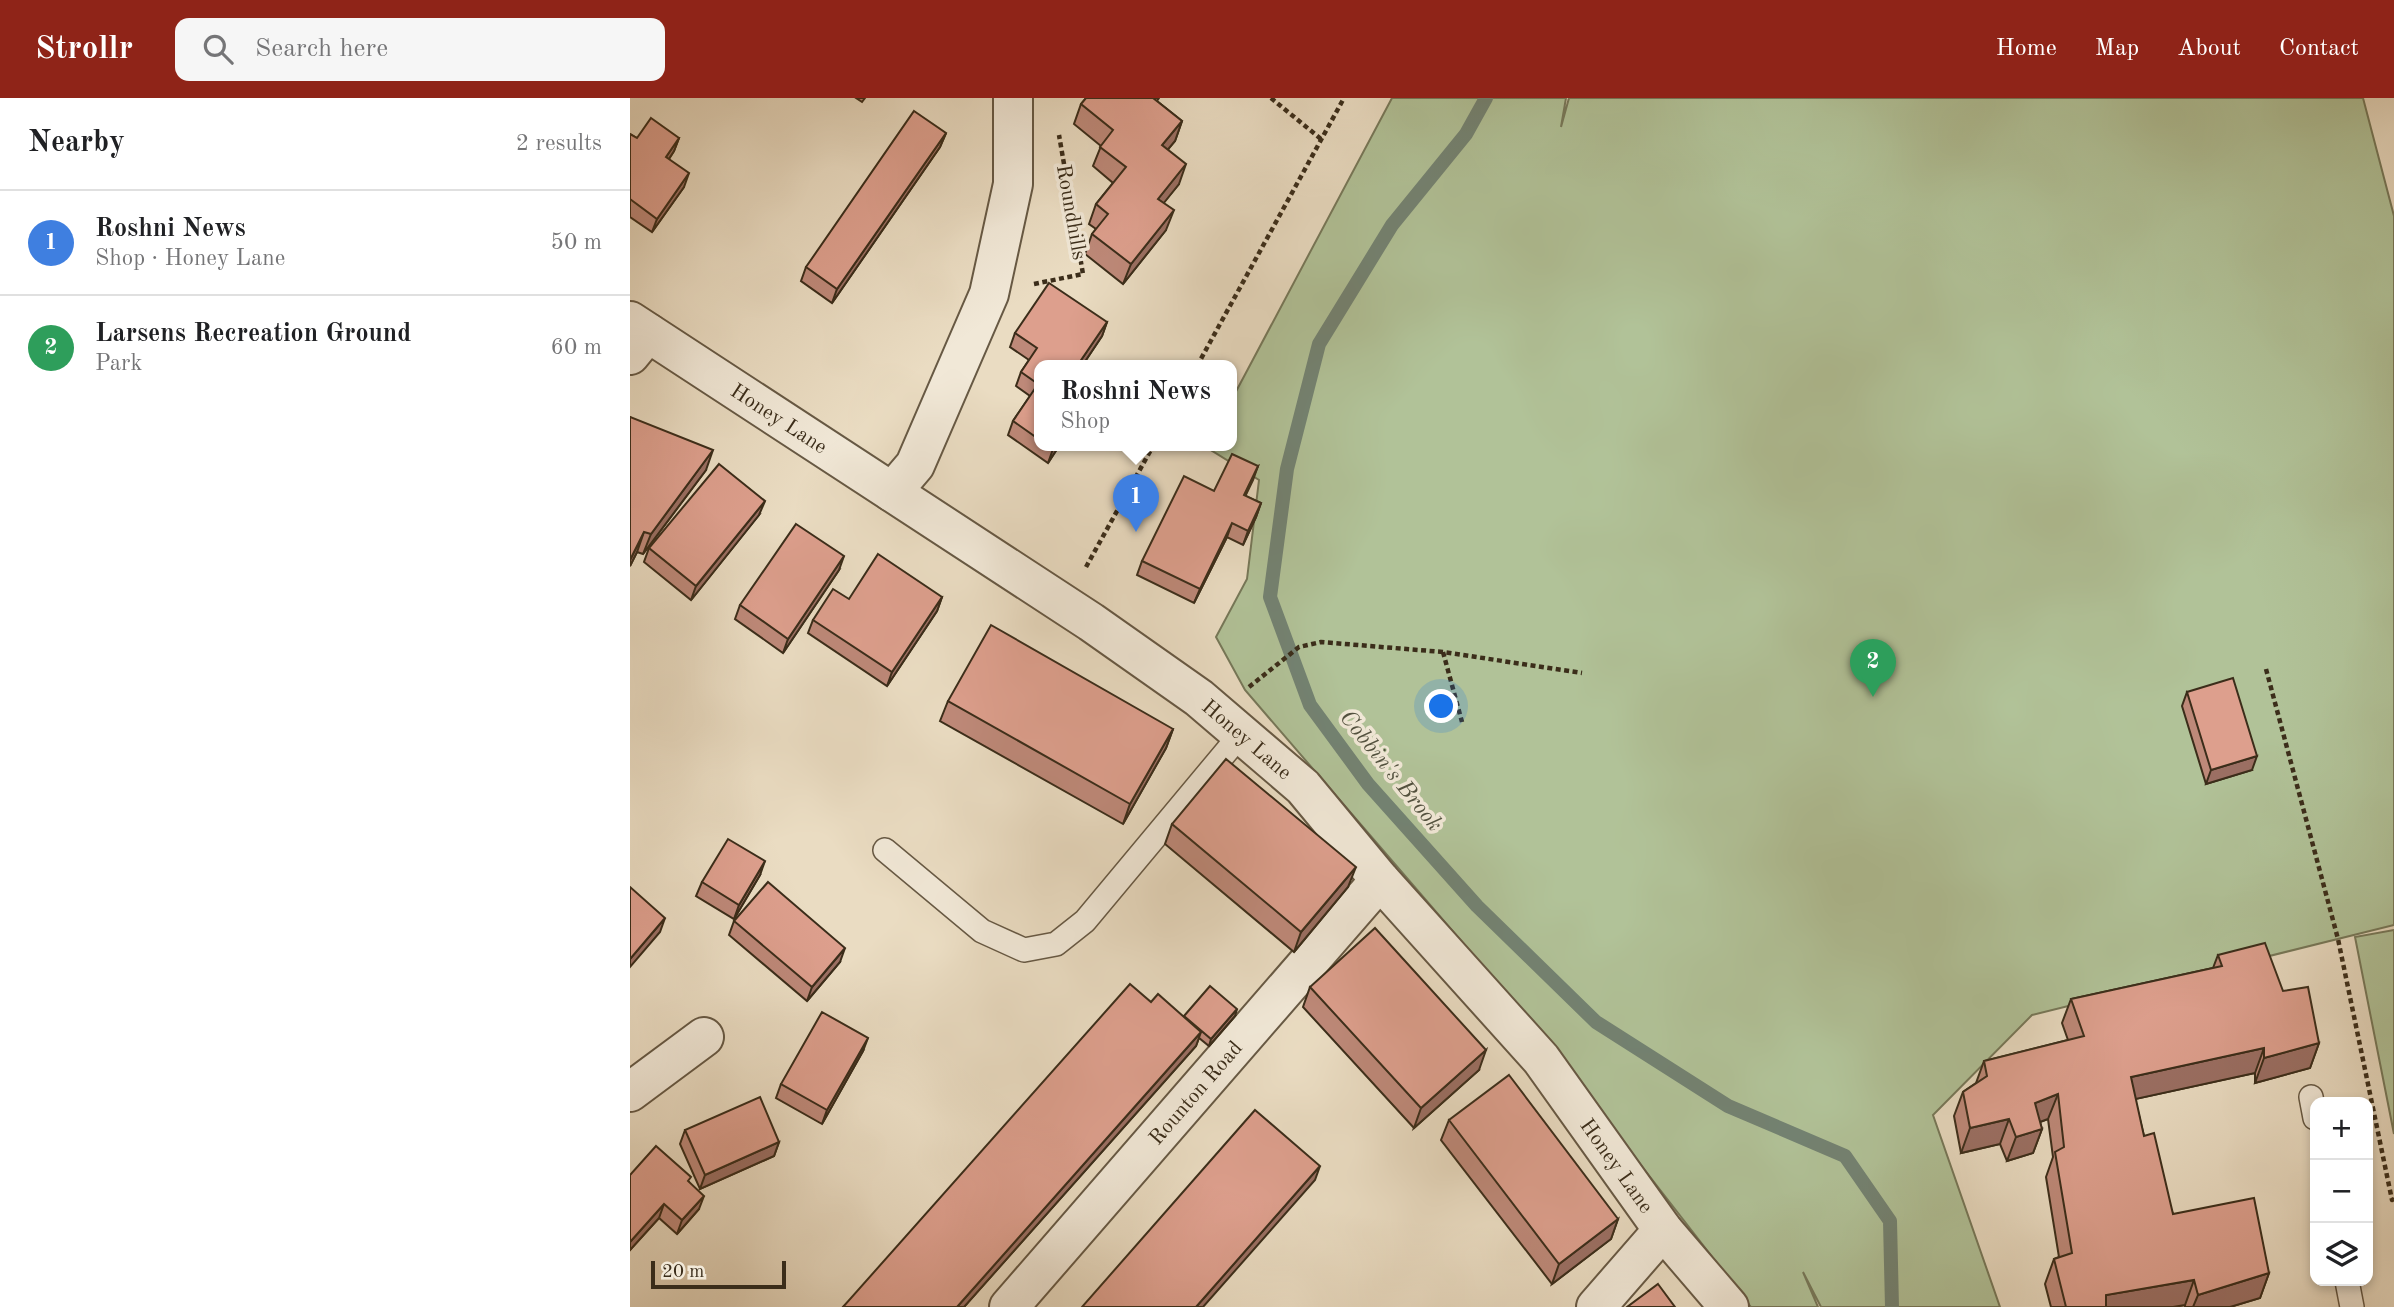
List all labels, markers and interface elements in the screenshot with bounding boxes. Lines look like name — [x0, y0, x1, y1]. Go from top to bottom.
search box — [175, 18, 665, 81]
icon: search — [199, 30, 237, 68]
text: Strollr — [35, 33, 133, 66]
text: Search here — [255, 36, 388, 62]
text: Home — [1996, 37, 2057, 61]
text: Map — [2095, 37, 2139, 61]
text: About — [2177, 37, 2241, 61]
text: Contact — [2279, 37, 2359, 61]
text: Nearby — [28, 128, 125, 158]
text: 2 results — [516, 132, 602, 155]
street label: Roundhills — [1052, 163, 1089, 262]
text: Roshni News — [95, 216, 246, 242]
text: 1 — [44, 231, 58, 254]
text: 50 m — [551, 231, 602, 254]
text: Shop · Honey Lane — [95, 247, 285, 270]
text: Larsens Recreation Ground — [95, 321, 411, 347]
text: 2 — [44, 336, 58, 359]
text: 60 m — [551, 336, 602, 359]
text: Park — [95, 352, 142, 375]
popup — [1034, 360, 1237, 451]
text: Roshni News — [1060, 379, 1211, 405]
street label: Honey Lane — [726, 381, 830, 459]
text: Shop — [1060, 410, 1110, 433]
pin: 1 — [1113, 474, 1159, 532]
pin: 2 — [1850, 639, 1896, 697]
your location — [1424, 689, 1458, 723]
street label: Honey Lane — [1197, 696, 1295, 784]
water label: Cobbin's Brook — [1335, 706, 1447, 836]
street label: Rounton Road — [1146, 1038, 1247, 1150]
map controls — [2310, 1097, 2373, 1286]
button: + — [2310, 1097, 2373, 1160]
street label: Honey Lane — [1575, 1115, 1656, 1218]
button: − — [2310, 1160, 2373, 1223]
button: layers — [2310, 1223, 2373, 1286]
scale bar — [651, 1258, 786, 1290]
text: 20 m — [662, 1263, 704, 1282]

